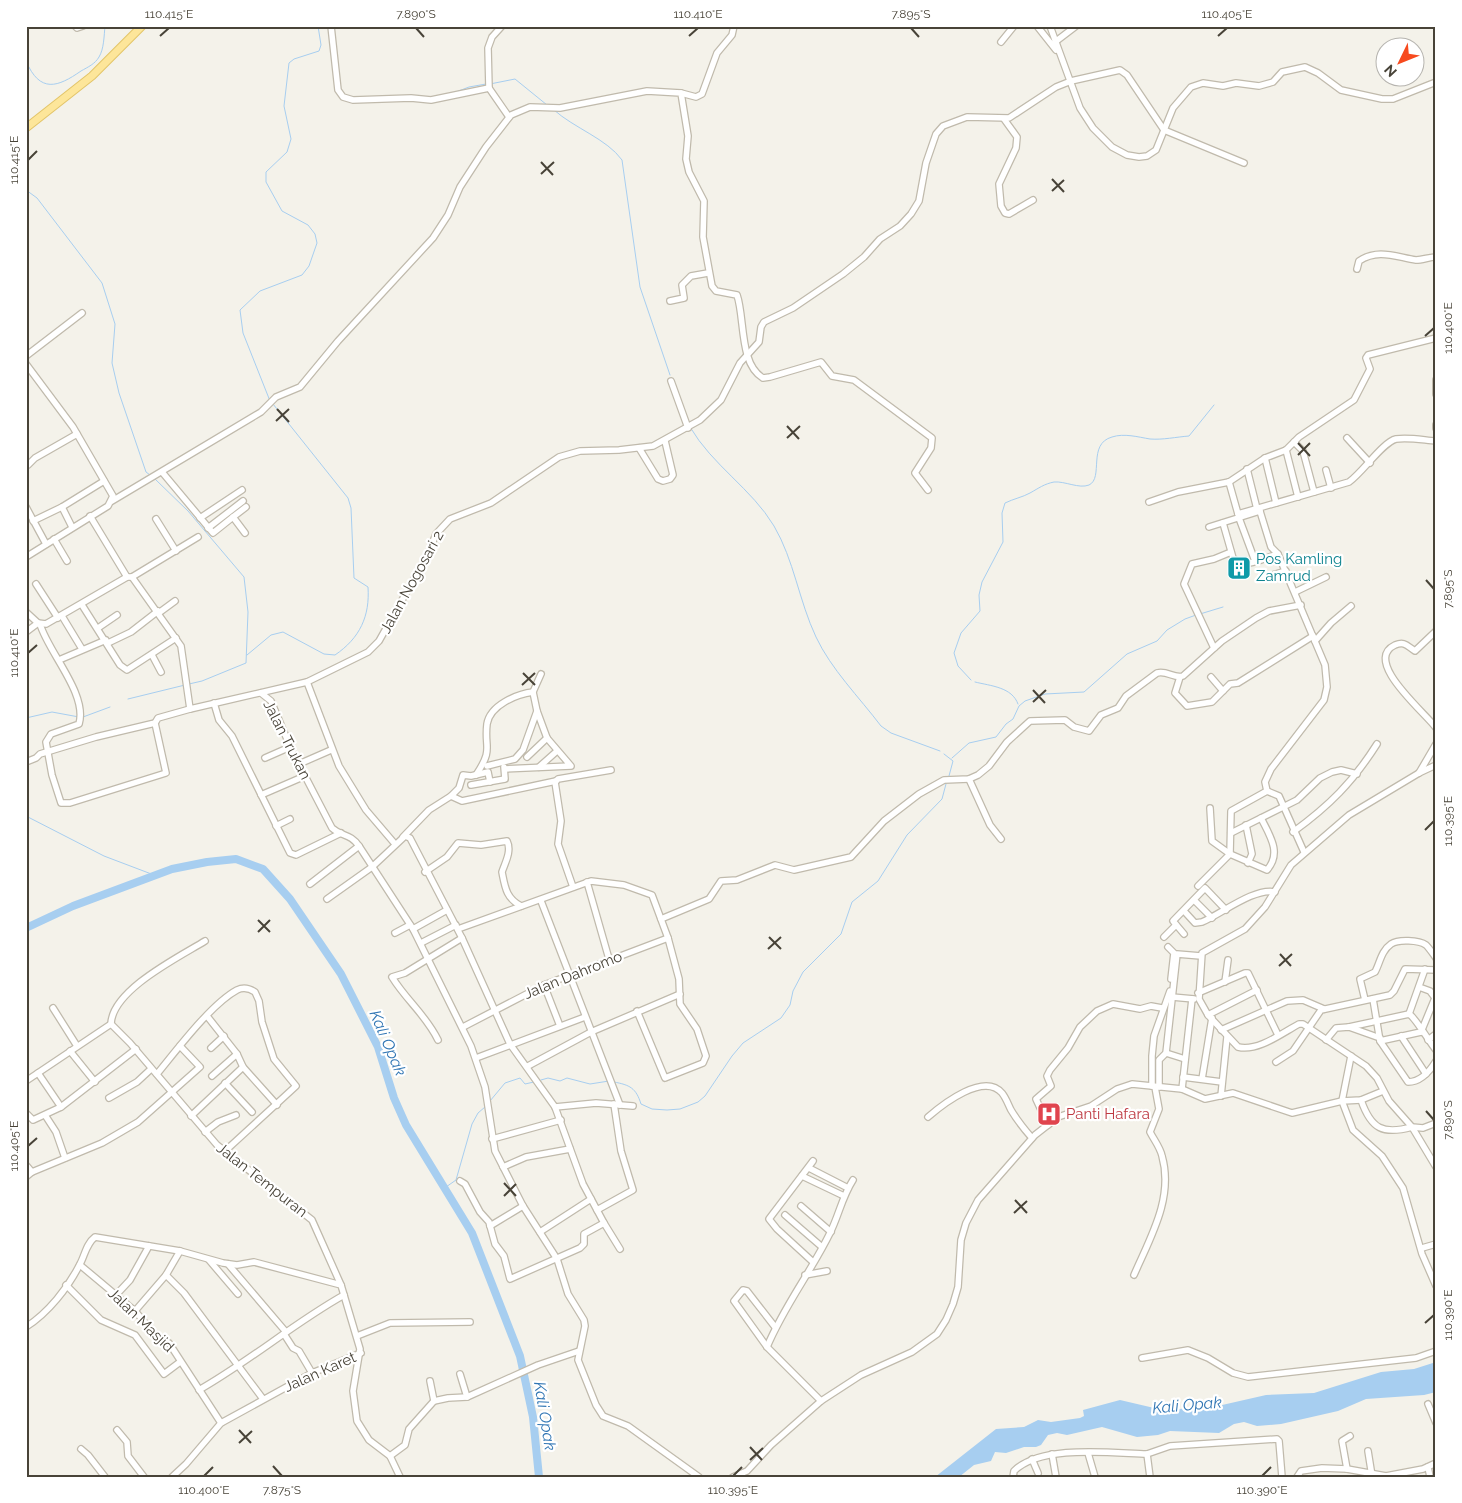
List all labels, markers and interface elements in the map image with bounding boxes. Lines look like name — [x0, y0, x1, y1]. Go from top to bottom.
text: 110.415°E — [145, 7, 193, 21]
text: 7.890°S — [396, 7, 436, 21]
text: 110.410°E — [673, 7, 723, 21]
text: 7.895°S — [891, 7, 931, 21]
text: 110.405°E — [1202, 7, 1252, 21]
north arrow — [1374, 38, 1424, 88]
text: N — [1381, 62, 1400, 80]
text: 110.415°E — [7, 136, 21, 184]
text: 110.400°E — [1441, 302, 1455, 354]
street label: Jalan Nogosari 2 — [376, 528, 448, 636]
place label: Pos Kamling Zamrud — [1256, 550, 1342, 585]
building icon: Pos Kamling Zamrud — [1226, 555, 1252, 581]
text: 7.895°S — [1441, 569, 1455, 609]
text: 110.410°E — [7, 628, 21, 678]
street label: Jalan Trukan — [259, 697, 315, 783]
text: 110.395°E — [1441, 796, 1455, 846]
street label: Jalan Dahromo — [521, 947, 625, 1003]
water label: Kali Opak — [366, 1007, 411, 1079]
text: 7.890°S — [1441, 1100, 1455, 1140]
hospital icon: Panti Hafara — [1036, 1101, 1062, 1127]
place label: Panti Hafara — [1066, 1105, 1150, 1123]
text: 110.405°E — [7, 1121, 21, 1171]
street label: Jalan Tempuran — [213, 1139, 311, 1221]
street label: Jalan Masjid — [104, 1284, 178, 1356]
text: 110.390°E — [1441, 1290, 1455, 1340]
street label: Jalan Karet — [281, 1348, 359, 1396]
water label: Kali Opak — [530, 1380, 560, 1452]
water label: Kali Opak — [1151, 1392, 1223, 1418]
text: 110.400°E — [178, 1483, 230, 1497]
text: 7.875°S — [263, 1483, 301, 1497]
text: 110.395°E — [708, 1483, 758, 1497]
text: 110.390°E — [1237, 1483, 1287, 1497]

